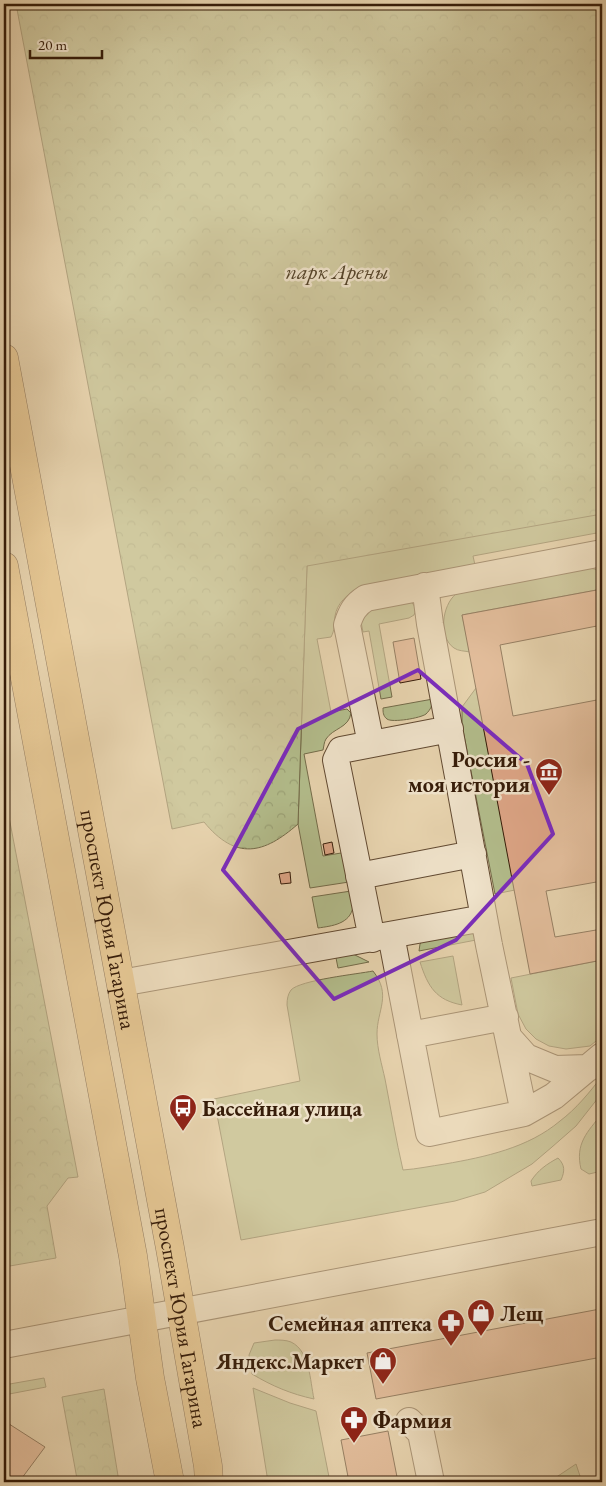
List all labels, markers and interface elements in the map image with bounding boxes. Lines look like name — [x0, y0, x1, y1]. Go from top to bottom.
scale bar — [30, 28, 102, 60]
text: 20 m — [38, 35, 67, 54]
park label: парк Арены — [285, 257, 389, 286]
place label: Россия - моя история — [408, 745, 530, 799]
museum icon: Россия - моя история — [534, 757, 564, 796]
street label: проспект Юрия Гагарина — [74, 807, 143, 1032]
bus stop icon: Бассейная улица — [168, 1093, 198, 1132]
place label: Бассейная улица — [202, 1094, 362, 1123]
street label: проспект Юрия Гагарина — [148, 1205, 216, 1430]
shop icon: Лещ — [466, 1298, 496, 1337]
place label: Лещ — [500, 1299, 544, 1328]
pharmacy icon: Семейная аптека — [436, 1308, 466, 1347]
place label: Семейная аптека — [268, 1309, 432, 1338]
shop icon: Яндекс.Маркет — [368, 1346, 398, 1385]
place label: Яндекс.Маркет — [215, 1347, 364, 1376]
pharmacy icon: Фармия — [339, 1405, 369, 1444]
place label: Фармия — [373, 1406, 452, 1435]

